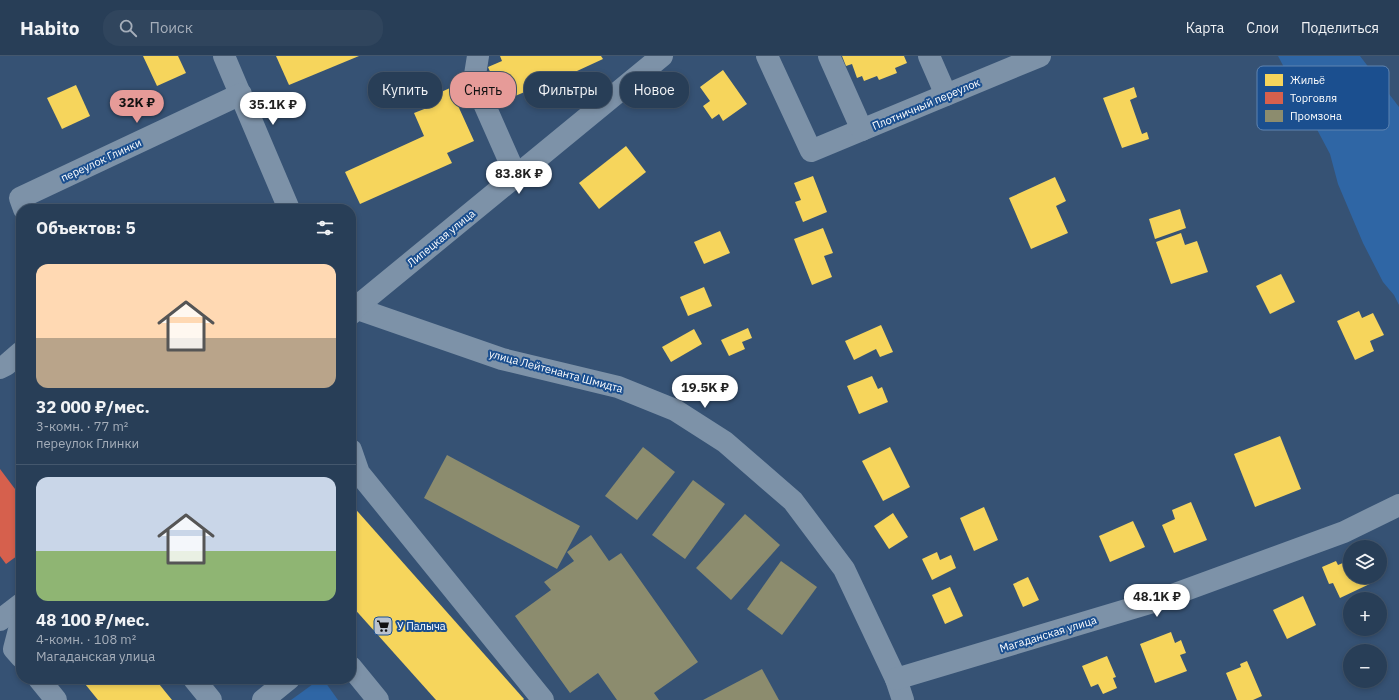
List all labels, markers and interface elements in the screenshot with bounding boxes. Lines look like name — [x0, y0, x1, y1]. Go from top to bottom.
search box — [103, 10, 383, 46]
text: Habito — [20, 16, 79, 40]
icon: search — [117, 17, 139, 39]
text: Поиск — [149, 18, 193, 37]
text: Карта — [1186, 19, 1224, 37]
text: Слои — [1246, 19, 1279, 37]
text: Поделиться — [1301, 19, 1379, 37]
legend — [1257, 66, 1389, 130]
chip: Купить — [368, 72, 442, 108]
chip: Снять — [450, 72, 516, 108]
chip: Фильтры — [524, 72, 612, 108]
chip: Новое — [620, 72, 689, 108]
text: Жильё — [1290, 73, 1325, 87]
street label: Плотничный переулок — [870, 75, 982, 133]
pin: 32K ₽ — [109, 90, 165, 124]
text: Торговля — [1290, 91, 1337, 105]
pin: 35.1K ₽ — [236, 92, 310, 126]
text: 32K ₽ — [119, 94, 155, 111]
text: 35.1K ₽ — [249, 96, 297, 113]
text: Промзона — [1290, 109, 1342, 123]
street label: переулок Глинки — [58, 135, 144, 185]
pin: 83.8K ₽ — [482, 161, 556, 195]
text: 83.8K ₽ — [495, 165, 543, 182]
street label: Липецкая улица — [404, 206, 478, 270]
text: Объектов: 5 — [36, 217, 136, 239]
icon: filters — [314, 217, 336, 239]
icon: home — [150, 290, 222, 362]
street label: улица Лейтенанта Шмидта — [487, 346, 625, 396]
pin: 19.5K ₽ — [668, 375, 742, 409]
text: 19.5K ₽ — [681, 379, 729, 396]
text: 32 000 ₽/мес. — [36, 396, 150, 418]
text: 3-комн. · 77 m² — [36, 418, 128, 435]
text: переулок Глинки — [36, 435, 139, 452]
icon: home — [150, 503, 222, 575]
map controls — [1343, 540, 1387, 688]
button: layers — [1343, 540, 1387, 584]
pin: 48.1K ₽ — [1120, 584, 1194, 618]
text: 48.1K ₽ — [1133, 588, 1181, 605]
button: + — [1343, 592, 1387, 636]
text: 48 100 ₽/мес. — [36, 609, 150, 631]
street label: Магаданская улица — [998, 613, 1098, 655]
supermarket icon: У Палыча — [372, 615, 394, 637]
place label: У Палыча — [397, 619, 446, 633]
text: 4-комн. · 108 m² — [36, 631, 136, 648]
button: − — [1343, 644, 1387, 688]
text: Магаданская улица — [36, 648, 155, 665]

